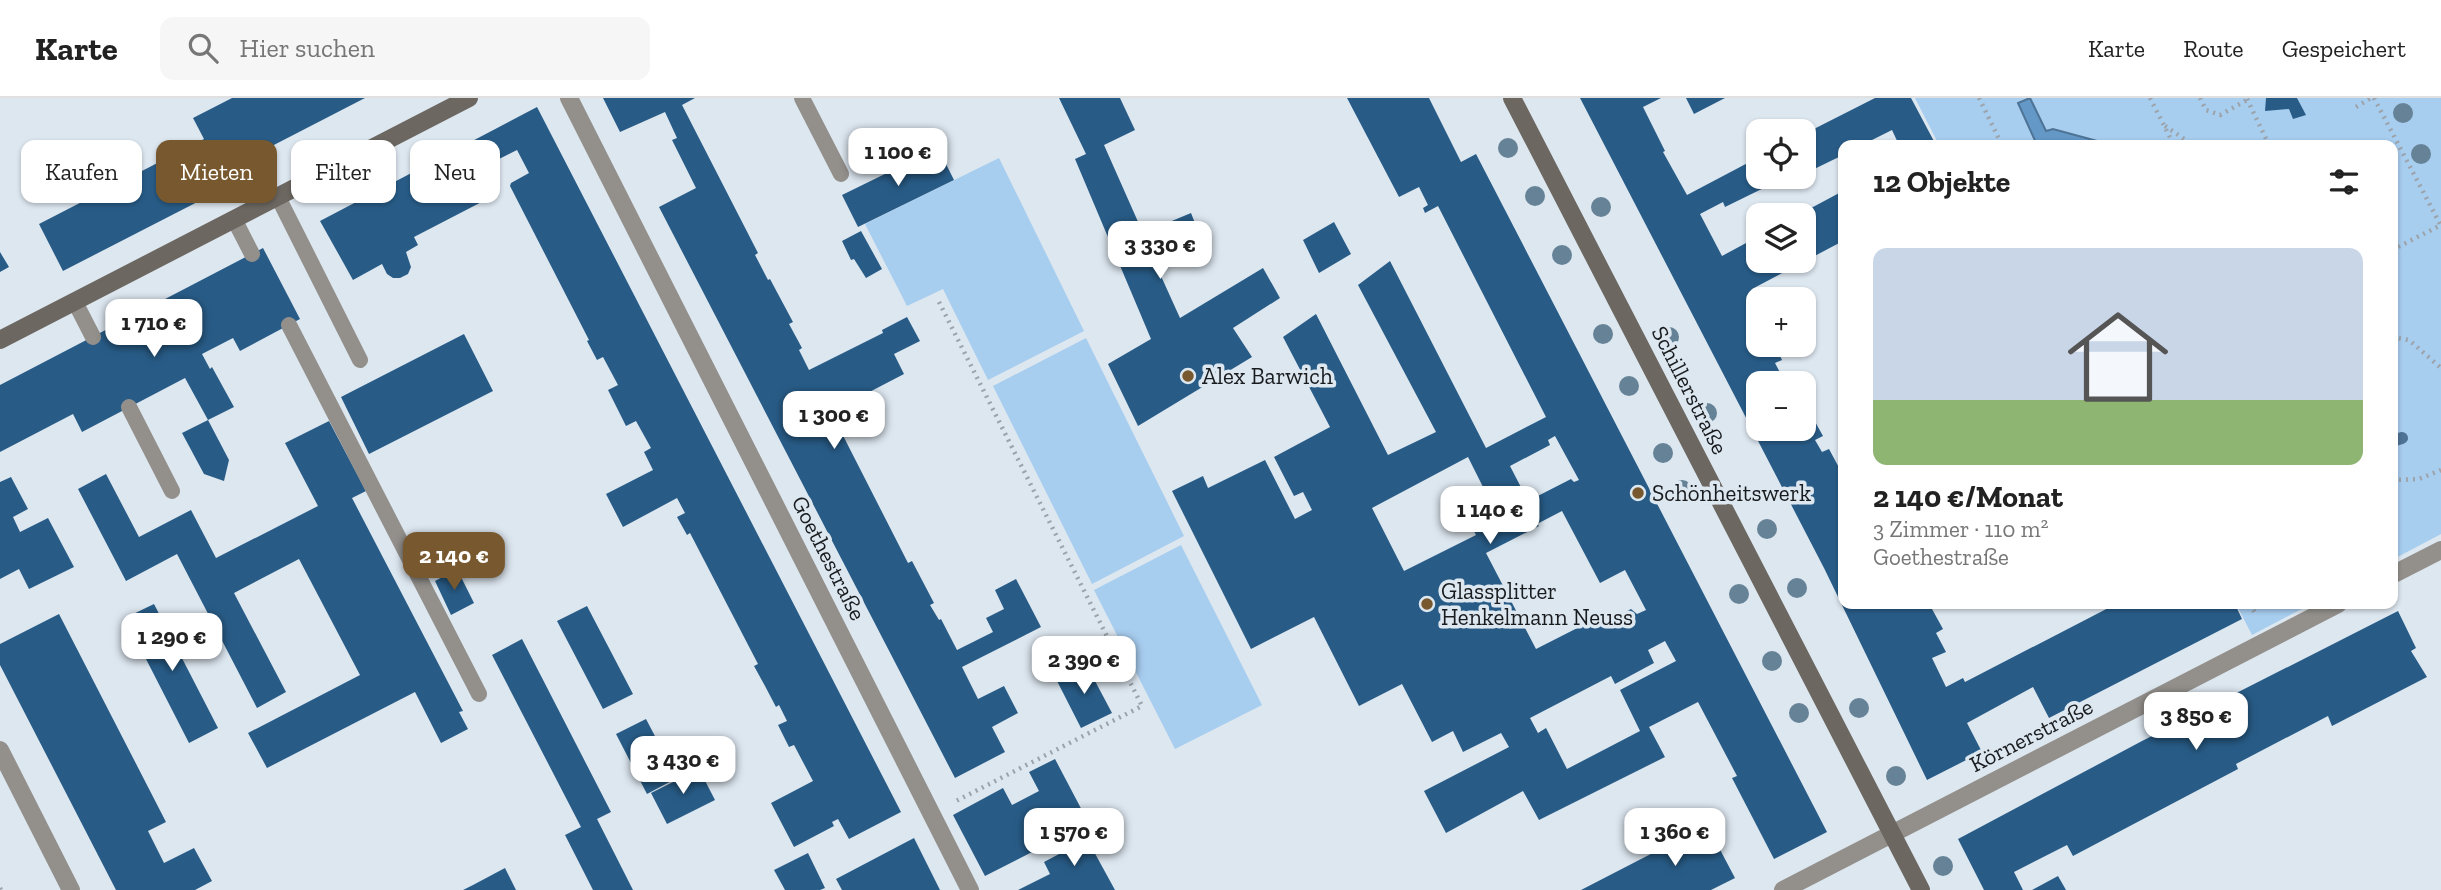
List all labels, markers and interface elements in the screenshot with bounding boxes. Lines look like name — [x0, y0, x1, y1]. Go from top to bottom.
search box — [160, 17, 650, 80]
text: Karte — [35, 29, 118, 68]
icon: search — [184, 29, 222, 67]
text: Hier suchen — [240, 32, 375, 64]
text: Karte — [2088, 34, 2145, 63]
text: Route — [2183, 34, 2244, 63]
text: Gespeichert — [2282, 34, 2406, 63]
map controls — [1746, 119, 1816, 441]
button: locate — [1746, 119, 1816, 189]
pin: 1 100 € — [833, 129, 963, 188]
text: 1 100 € — [864, 137, 932, 165]
chip: Kaufen — [21, 140, 142, 203]
chip: Mieten — [156, 140, 277, 203]
chip: Filter — [291, 140, 396, 203]
chip: Neu — [410, 140, 500, 203]
icon: filters — [2325, 163, 2363, 201]
text: 12 Objekte — [1873, 164, 2010, 200]
button: layers — [1746, 203, 1816, 273]
pin: 3 330 € — [1095, 222, 1225, 281]
text: 3 330 € — [1124, 230, 1196, 258]
button: + — [1746, 287, 1816, 357]
icon: home — [2055, 294, 2181, 420]
pin: 1 710 € — [89, 300, 219, 359]
text: 1 710 € — [121, 308, 187, 336]
street label: Schillerstraße — [1646, 321, 1734, 459]
place label: Alex Barwich — [1202, 362, 1333, 390]
marker: Alex Barwich — [1180, 368, 1196, 384]
button: − — [1746, 371, 1816, 441]
pin: 1 300 € — [769, 392, 899, 451]
text: 1 300 € — [799, 400, 869, 428]
place label: Schönheitswerk — [1652, 479, 1811, 507]
text: 2 140 €/Monat — [1873, 479, 2063, 515]
marker: Schönheitswerk — [1630, 485, 1646, 501]
pin: 1 140 € — [1425, 486, 1555, 546]
street label: Goethestraße — [786, 491, 872, 625]
text: 1 140 € — [1456, 495, 1524, 523]
text: 3 Zimmer · 110 m² — [1873, 515, 2048, 543]
pin: 2 140 € — [389, 532, 519, 592]
text: 2 140 € — [419, 541, 489, 569]
text: Goethestraße — [1873, 543, 2009, 571]
place label: Glassplitter Henkelmann Neuss — [1441, 577, 1633, 631]
marker: Glassplitter Henkelmann Neuss — [1419, 596, 1435, 612]
pin: 1 290 € — [107, 614, 237, 673]
text: 1 290 € — [137, 622, 207, 650]
pin: 2 390 € — [1019, 636, 1149, 696]
text: 2 390 € — [1048, 645, 1120, 673]
street label: Körnerstraße — [1965, 692, 2097, 778]
pin: 3 850 € — [2131, 692, 2261, 752]
text: 3 850 € — [2160, 701, 2232, 729]
pin: 3 430 € — [618, 736, 748, 796]
text: 3 430 € — [646, 745, 720, 773]
pin: 1 570 € — [1009, 808, 1139, 868]
pin: 1 360 € — [1610, 808, 1740, 868]
text: 1 570 € — [1040, 817, 1108, 845]
text: 1 360 € — [1640, 817, 1710, 845]

